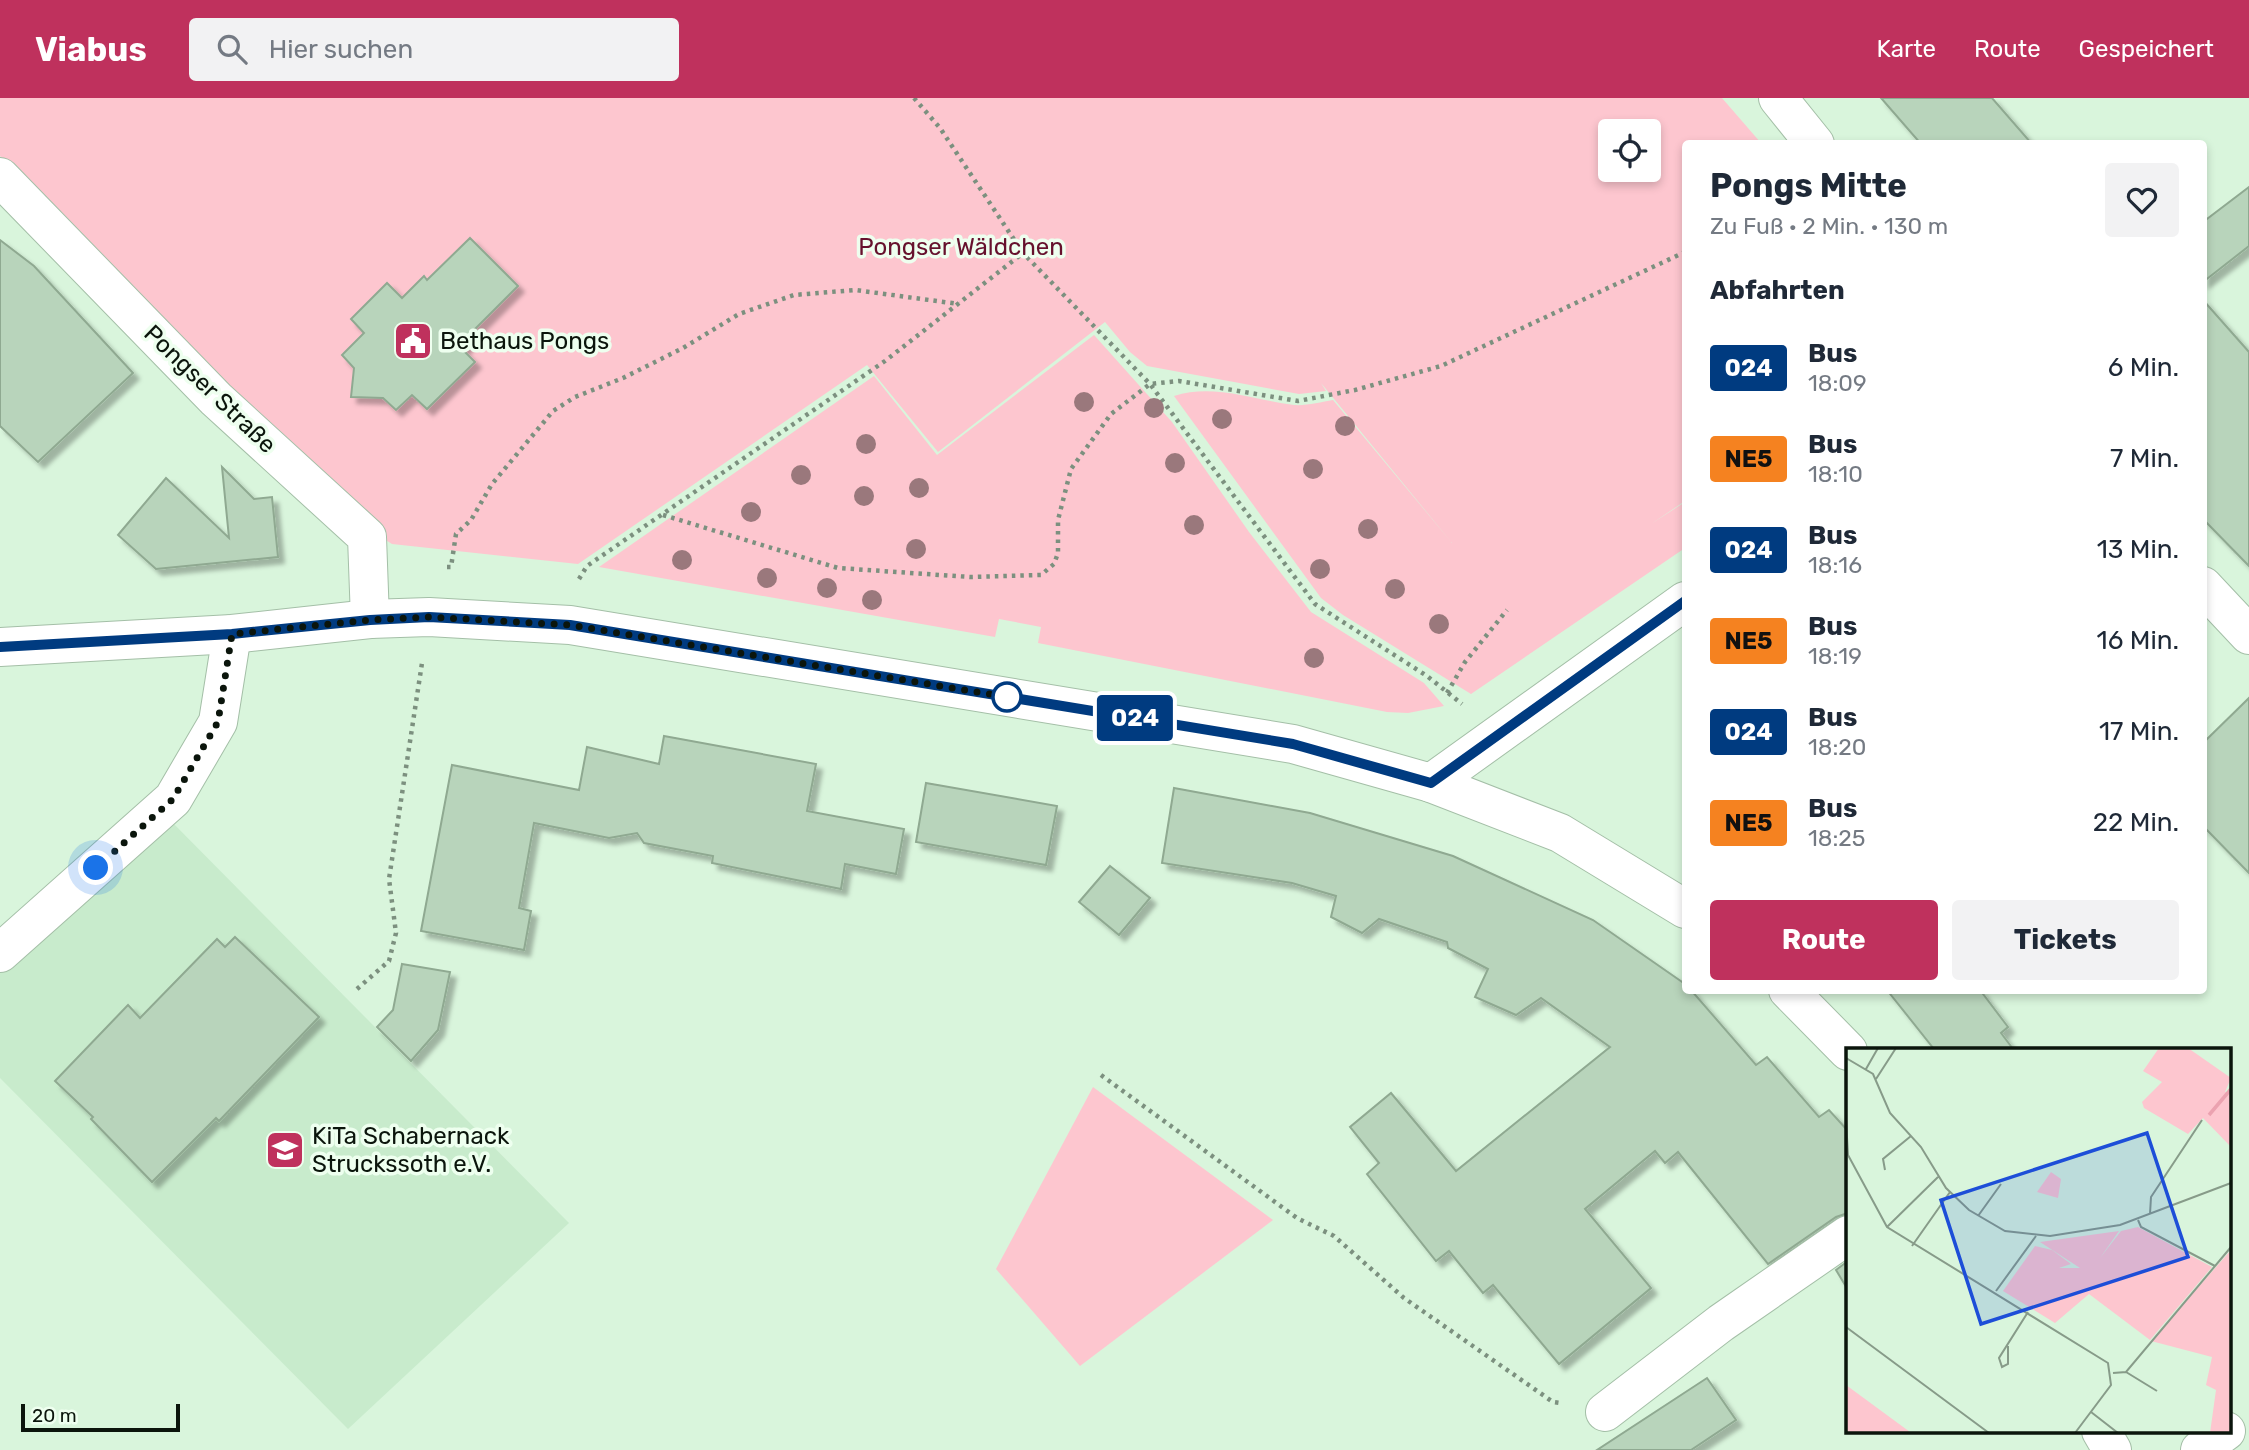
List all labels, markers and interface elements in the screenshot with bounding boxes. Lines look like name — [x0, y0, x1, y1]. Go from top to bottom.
search box — [189, 18, 679, 81]
text: Viabus — [35, 30, 147, 69]
icon: search — [213, 30, 251, 68]
text: Hier suchen — [269, 34, 413, 65]
text: Karte — [1877, 35, 1936, 63]
text: Route — [1974, 35, 2041, 63]
text: Gespeichert — [2079, 35, 2214, 63]
map controls — [1598, 119, 1661, 182]
button: locate — [1598, 119, 1661, 182]
button: heart — [2105, 163, 2179, 237]
text: Pongs Mitte — [1710, 166, 1907, 205]
text: Zu Fuß · 2 Min. · 130 m — [1710, 212, 1948, 240]
park label: Pongser Wäldchen — [858, 233, 1064, 261]
text: Abfahrten — [1710, 275, 1845, 306]
street label: Pongser Straße — [138, 319, 282, 459]
public building icon: Bethaus Pongs — [392, 320, 434, 362]
place label: Bethaus Pongs — [440, 327, 609, 355]
text: Bus — [1808, 338, 1857, 369]
text: 6 Min. — [2108, 352, 2179, 383]
text: 024 — [1724, 354, 1773, 382]
text: 18:09 — [1808, 369, 1867, 397]
text: Bus — [1808, 429, 1857, 460]
text: 7 Min. — [2110, 443, 2179, 474]
text: NE5 — [1724, 445, 1773, 473]
text: 18:10 — [1808, 460, 1863, 488]
text: Bus — [1808, 520, 1857, 551]
text: 13 Min. — [2097, 534, 2179, 565]
text: 024 — [1724, 536, 1773, 564]
text: 18:16 — [1808, 551, 1862, 579]
text: Bus — [1808, 611, 1857, 642]
text: 16 Min. — [2097, 625, 2179, 656]
text: NE5 — [1724, 627, 1773, 655]
text: 18:19 — [1808, 642, 1862, 670]
unlabelled marker — [992, 682, 1022, 712]
line badge: 024 — [1095, 695, 1175, 741]
text: Bus — [1808, 702, 1857, 733]
text: 024 — [1111, 704, 1159, 732]
text: 17 Min. — [2099, 716, 2179, 747]
text: 024 — [1724, 718, 1773, 746]
text: 18:20 — [1808, 733, 1866, 761]
text: Bus — [1808, 793, 1857, 824]
text: 22 Min. — [2093, 807, 2179, 838]
text: NE5 — [1724, 809, 1773, 837]
text: 18:25 — [1808, 824, 1866, 852]
your location — [78, 850, 113, 885]
button: Route — [1710, 900, 1938, 980]
button: Tickets — [1952, 900, 2179, 980]
inset map — [1846, 1048, 2232, 1432]
place label: KiTa Schabernack Struckssoth e.V. — [312, 1122, 510, 1178]
school or university icon: KiTa Schabernack Struckssoth e.V. — [264, 1129, 306, 1171]
scale bar — [21, 1401, 180, 1433]
text: 20 m — [32, 1404, 77, 1427]

